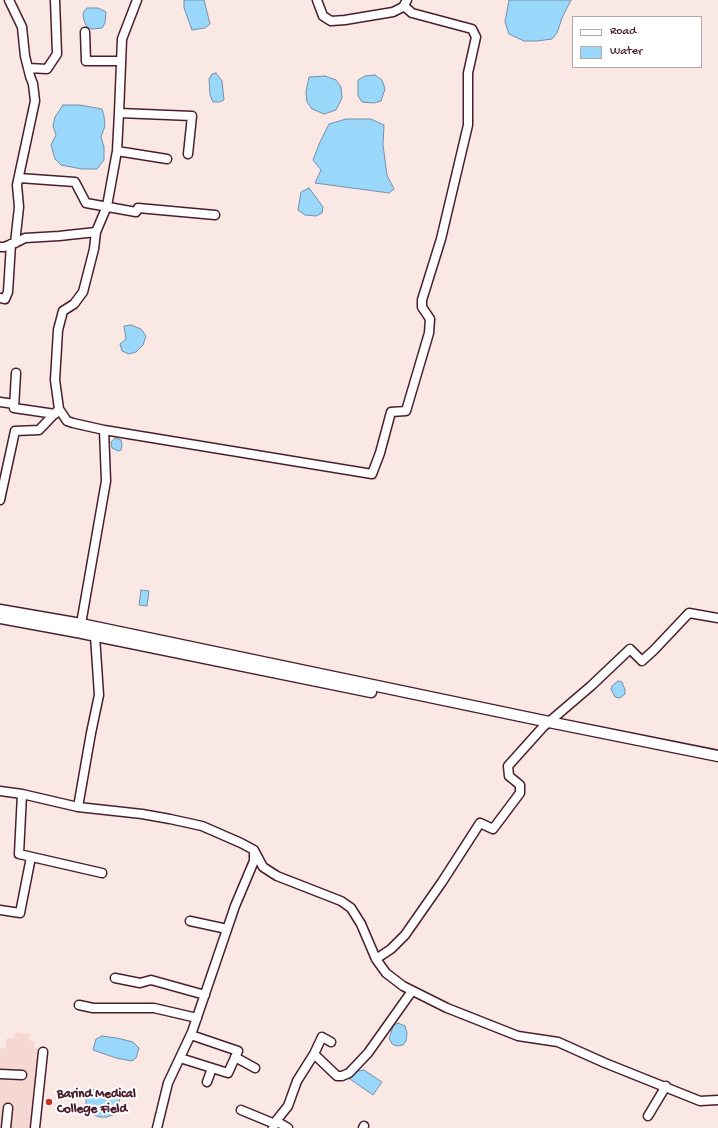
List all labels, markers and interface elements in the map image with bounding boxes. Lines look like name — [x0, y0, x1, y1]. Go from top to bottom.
legend — [572, 16, 702, 68]
text: Road — [610, 25, 636, 39]
text: Water — [610, 45, 642, 59]
place label: Barind Medical College Field — [57, 1087, 136, 1118]
marker: Barind Medical College Field — [44, 1097, 54, 1107]

